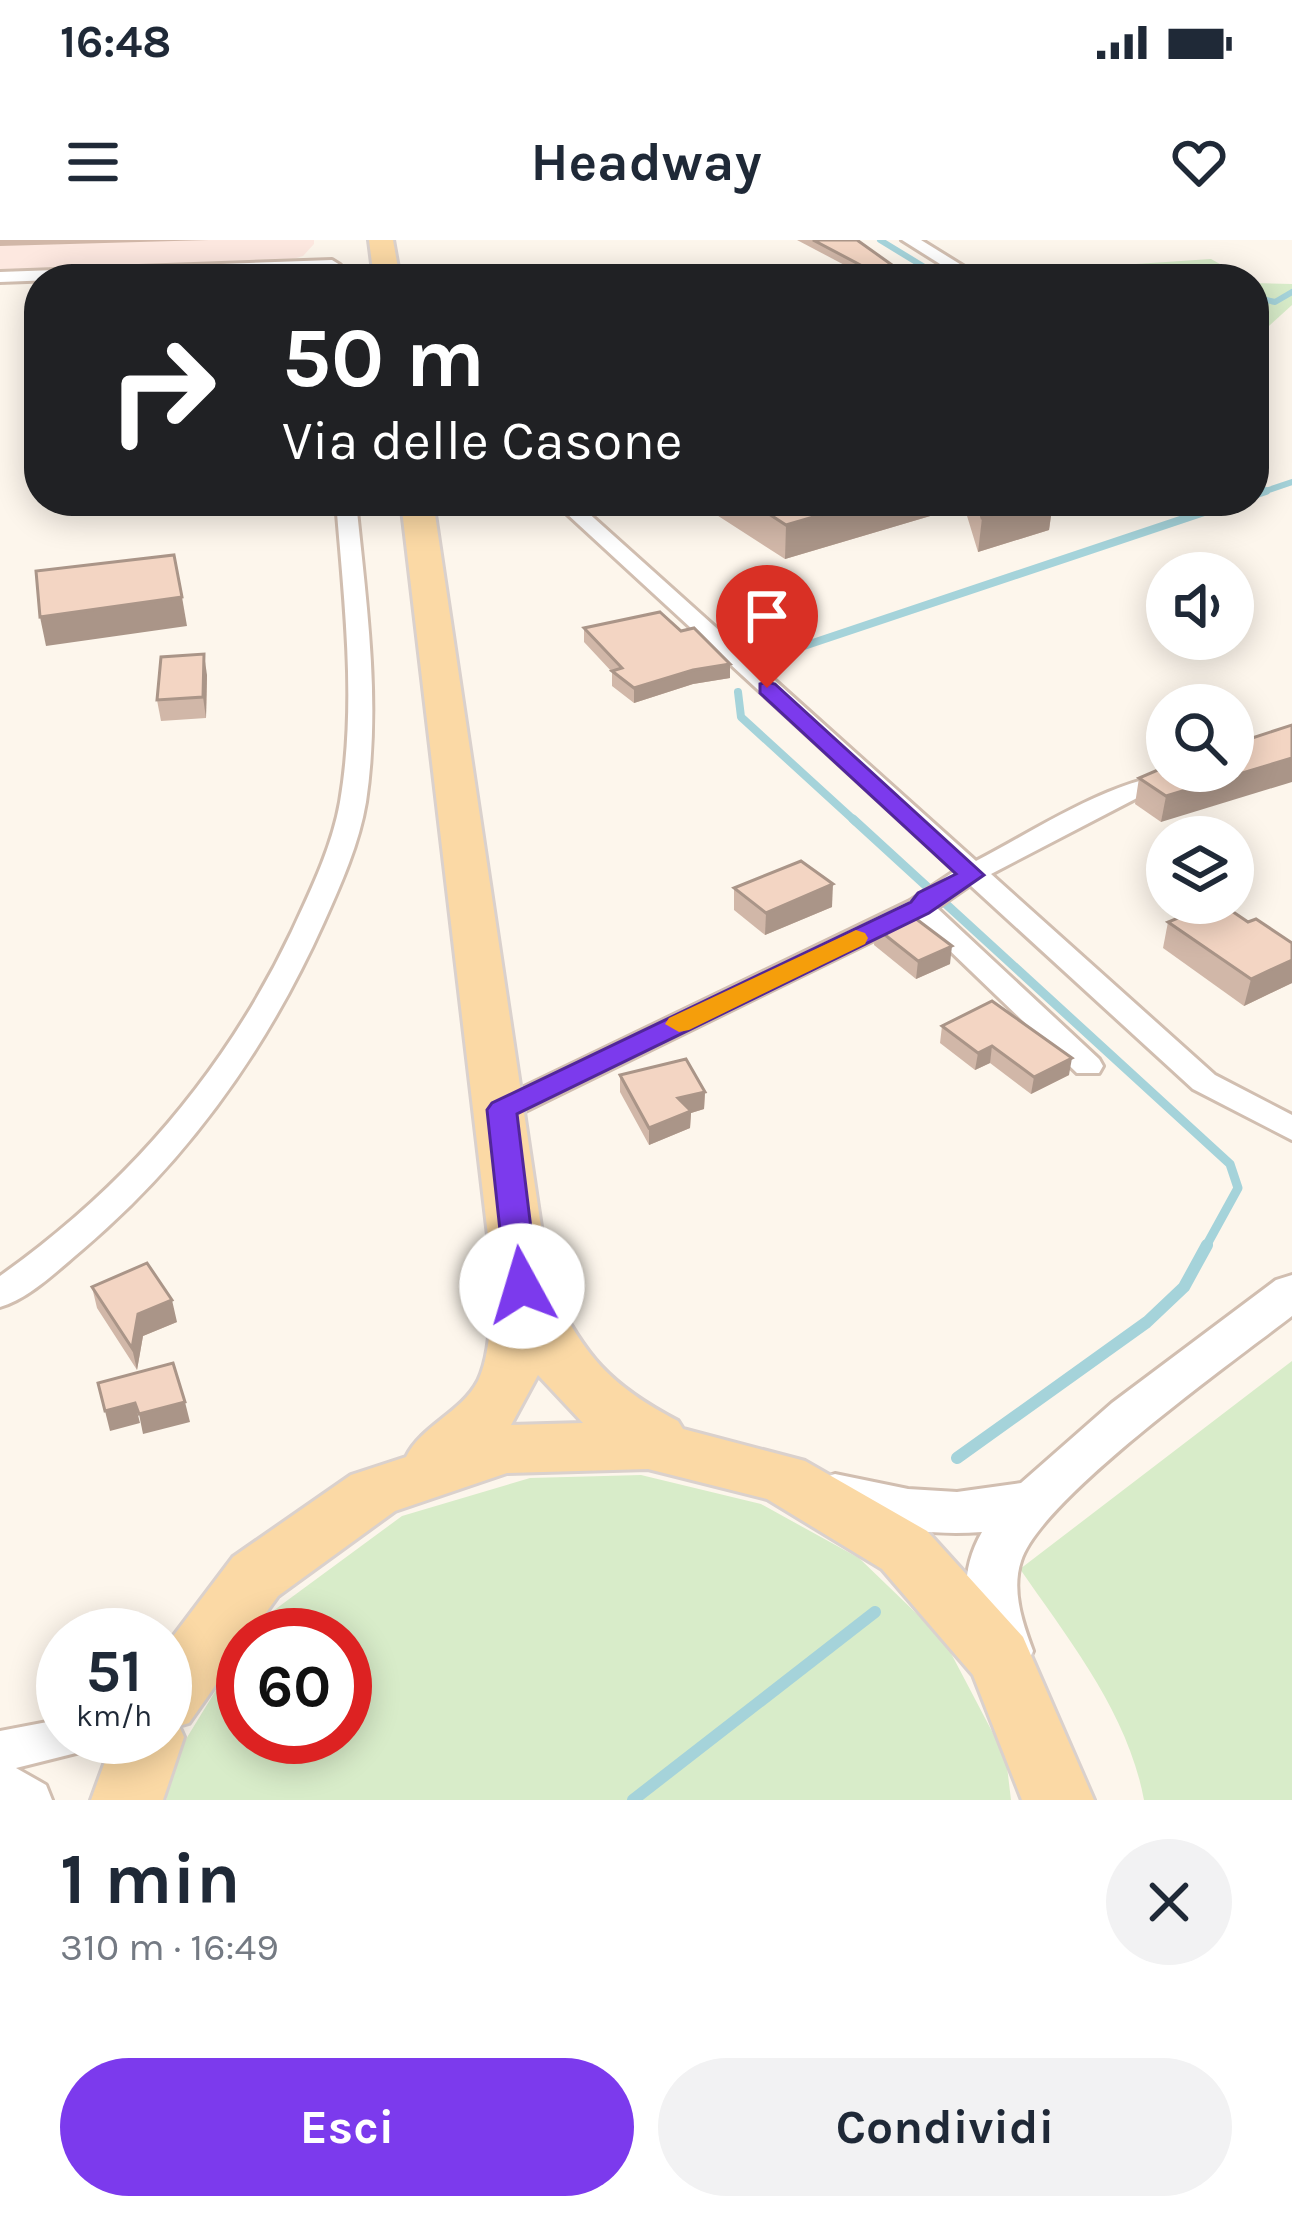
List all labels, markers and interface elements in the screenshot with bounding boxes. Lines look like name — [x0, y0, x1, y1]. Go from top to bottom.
text: 16:48 — [60, 16, 171, 68]
icon: menu — [60, 129, 126, 195]
icon: heart — [1166, 129, 1232, 195]
text: Headway — [530, 130, 762, 194]
text: 50 m — [282, 309, 485, 407]
icon: right — [84, 312, 240, 468]
text: Via delle Casone — [282, 409, 683, 473]
map controls — [1146, 552, 1254, 924]
button: sound — [1146, 552, 1254, 660]
pin — [716, 565, 818, 688]
icon: arrive — [734, 583, 800, 649]
button: search — [1146, 684, 1254, 792]
button: layers — [1146, 816, 1254, 924]
position arrow — [459, 1223, 585, 1349]
speed limit sign: 60 — [216, 1608, 372, 1764]
text: 51 — [86, 1636, 142, 1706]
text: km/h — [76, 1698, 152, 1734]
text: 1 min — [60, 1837, 241, 1921]
button: close — [1106, 1839, 1232, 1965]
text: 310 m · 16:49 — [60, 1924, 279, 1970]
button: Esci — [60, 2058, 634, 2196]
button: Condividi — [658, 2058, 1232, 2196]

